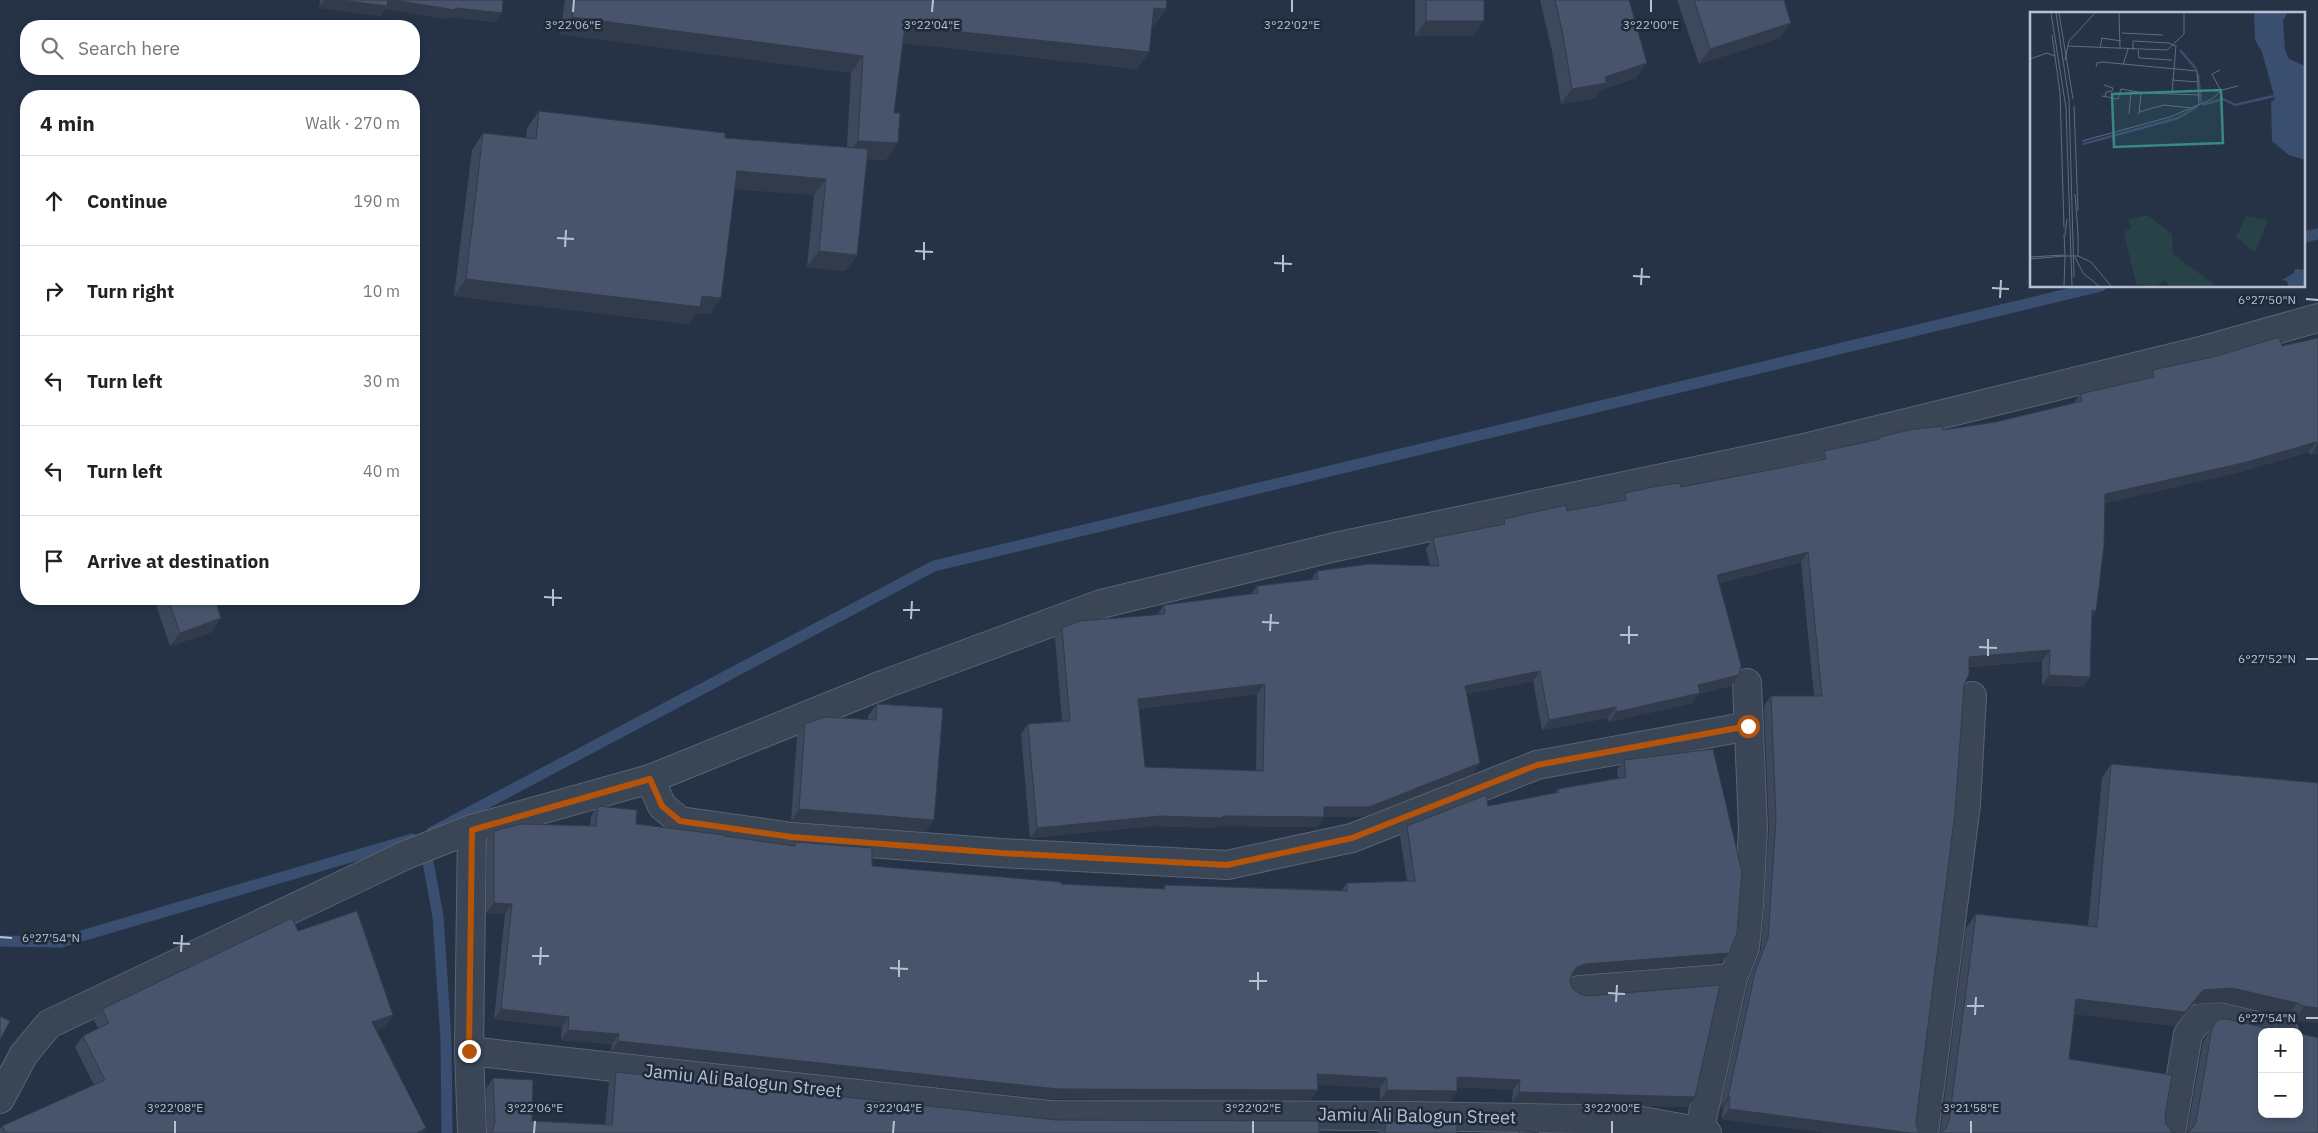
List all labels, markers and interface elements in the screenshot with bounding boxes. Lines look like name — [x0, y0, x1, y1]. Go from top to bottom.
inset map — [2030, 12, 2306, 288]
text: 3°22'06"E — [545, 17, 601, 32]
text: 3°22'04"E — [904, 17, 960, 32]
text: 3°22'02"E — [1264, 17, 1320, 32]
text: 3°22'00"E — [1623, 17, 1679, 32]
search box — [20, 20, 420, 75]
icon: search — [38, 34, 66, 62]
text: Search here — [78, 36, 180, 60]
text: 4 min — [40, 109, 95, 137]
text: Walk · 270 m — [305, 113, 400, 133]
icon: ahead — [40, 187, 68, 215]
text: Continue — [87, 189, 167, 213]
text: 190 m — [353, 191, 400, 211]
icon: right — [40, 277, 68, 305]
text: Turn right — [87, 279, 174, 303]
text: 10 m — [363, 281, 400, 301]
text: 6°27'50"N — [2238, 292, 2296, 307]
icon: left — [40, 367, 68, 395]
text: Turn left — [87, 369, 163, 393]
text: 30 m — [363, 371, 400, 391]
icon: left — [40, 457, 68, 485]
text: Turn left — [87, 459, 163, 483]
text: 40 m — [363, 461, 400, 481]
icon: arrive — [40, 547, 68, 575]
text: Arrive at destination — [87, 549, 270, 573]
text: 6°27'52"N — [2238, 651, 2296, 666]
route start — [1737, 715, 1760, 738]
text: 6°27'54"N — [22, 930, 80, 945]
text: 6°27'54"N — [2238, 1010, 2296, 1025]
map controls — [2258, 1028, 2303, 1118]
button: + — [2258, 1028, 2303, 1073]
route end — [458, 1040, 481, 1063]
street label: Jamiu Ali Balogun Street — [643, 1059, 843, 1102]
button: − — [2258, 1073, 2303, 1118]
text: 3°22'08"E — [147, 1100, 203, 1115]
text: 3°22'06"E — [507, 1100, 563, 1115]
text: 3°22'04"E — [866, 1100, 922, 1115]
text: 3°22'02"E — [1225, 1100, 1281, 1115]
text: 3°22'00"E — [1584, 1100, 1640, 1115]
text: 3°21'58"E — [1943, 1100, 1999, 1115]
street label: Jamiu Ali Balogun Street — [1318, 1102, 1516, 1129]

